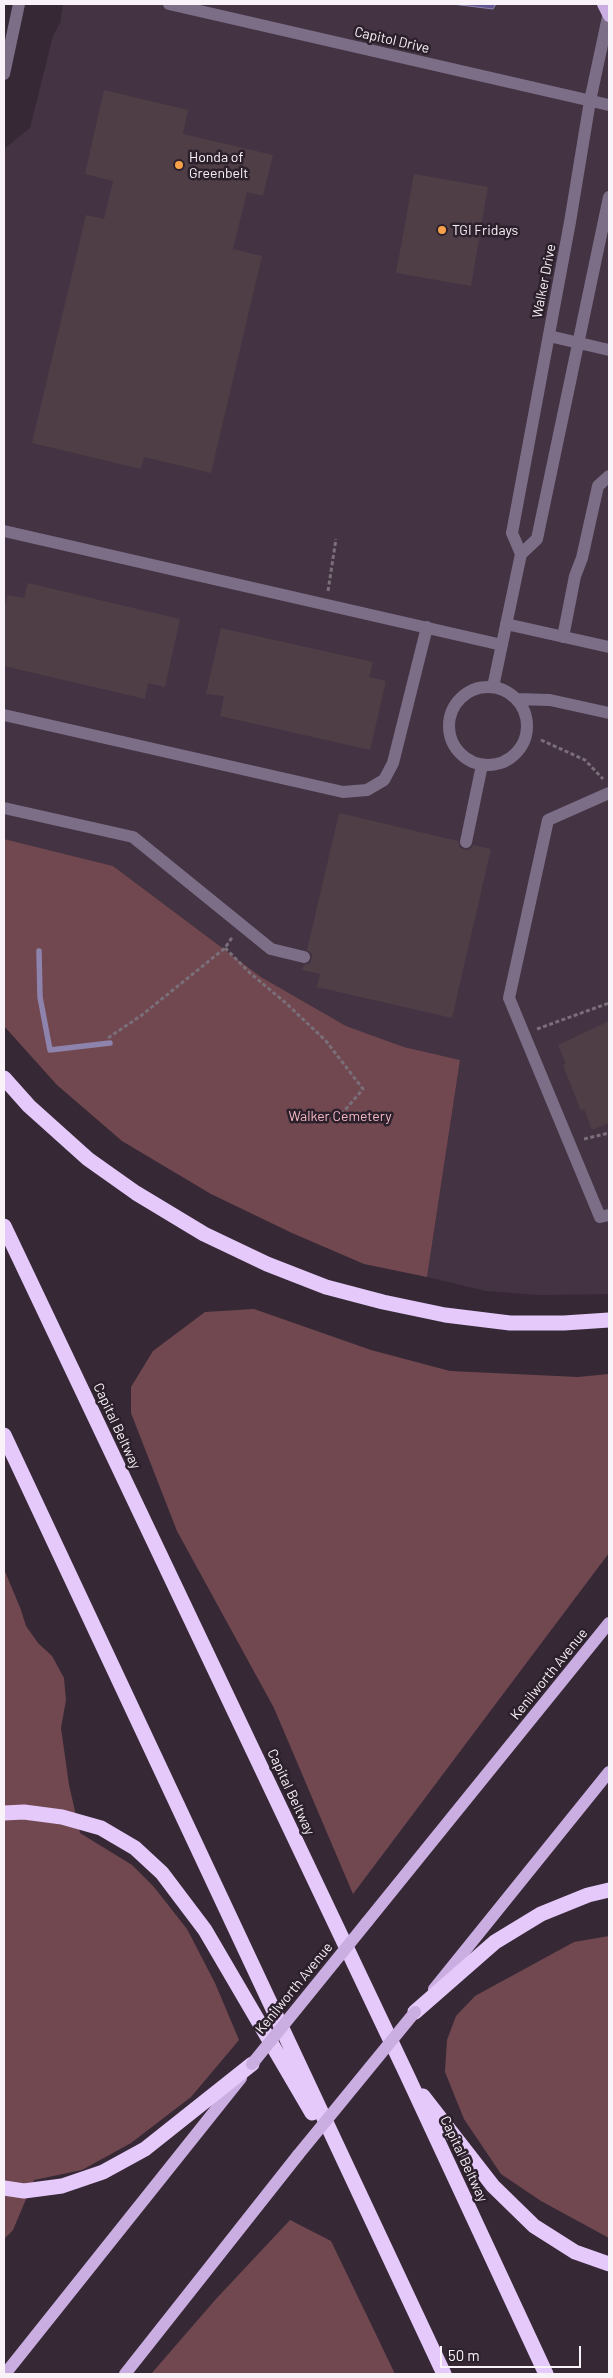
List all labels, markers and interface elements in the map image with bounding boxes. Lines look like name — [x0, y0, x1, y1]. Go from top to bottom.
street label: Capitol Drive — [353, 23, 431, 57]
place label: Honda of Greenbelt — [189, 149, 248, 182]
marker: Honda of Greenbelt — [173, 159, 185, 171]
place label: TGI Fridays — [452, 222, 518, 238]
marker: TGI Fridays — [436, 224, 448, 236]
street label: Walker Drive — [529, 242, 559, 320]
park label: Walker Cemetery — [288, 1108, 392, 1124]
street label: Capital Beltway — [90, 1380, 144, 1472]
street label: Kenilworth Avenue — [507, 1625, 591, 1723]
street label: Capital Beltway — [264, 1746, 318, 1838]
street label: Kenilworth Avenue — [252, 1939, 336, 2037]
street label: Capital Beltway — [437, 2113, 491, 2205]
scale bar — [443, 2336, 584, 2368]
text: 50 m — [448, 2346, 480, 2364]

